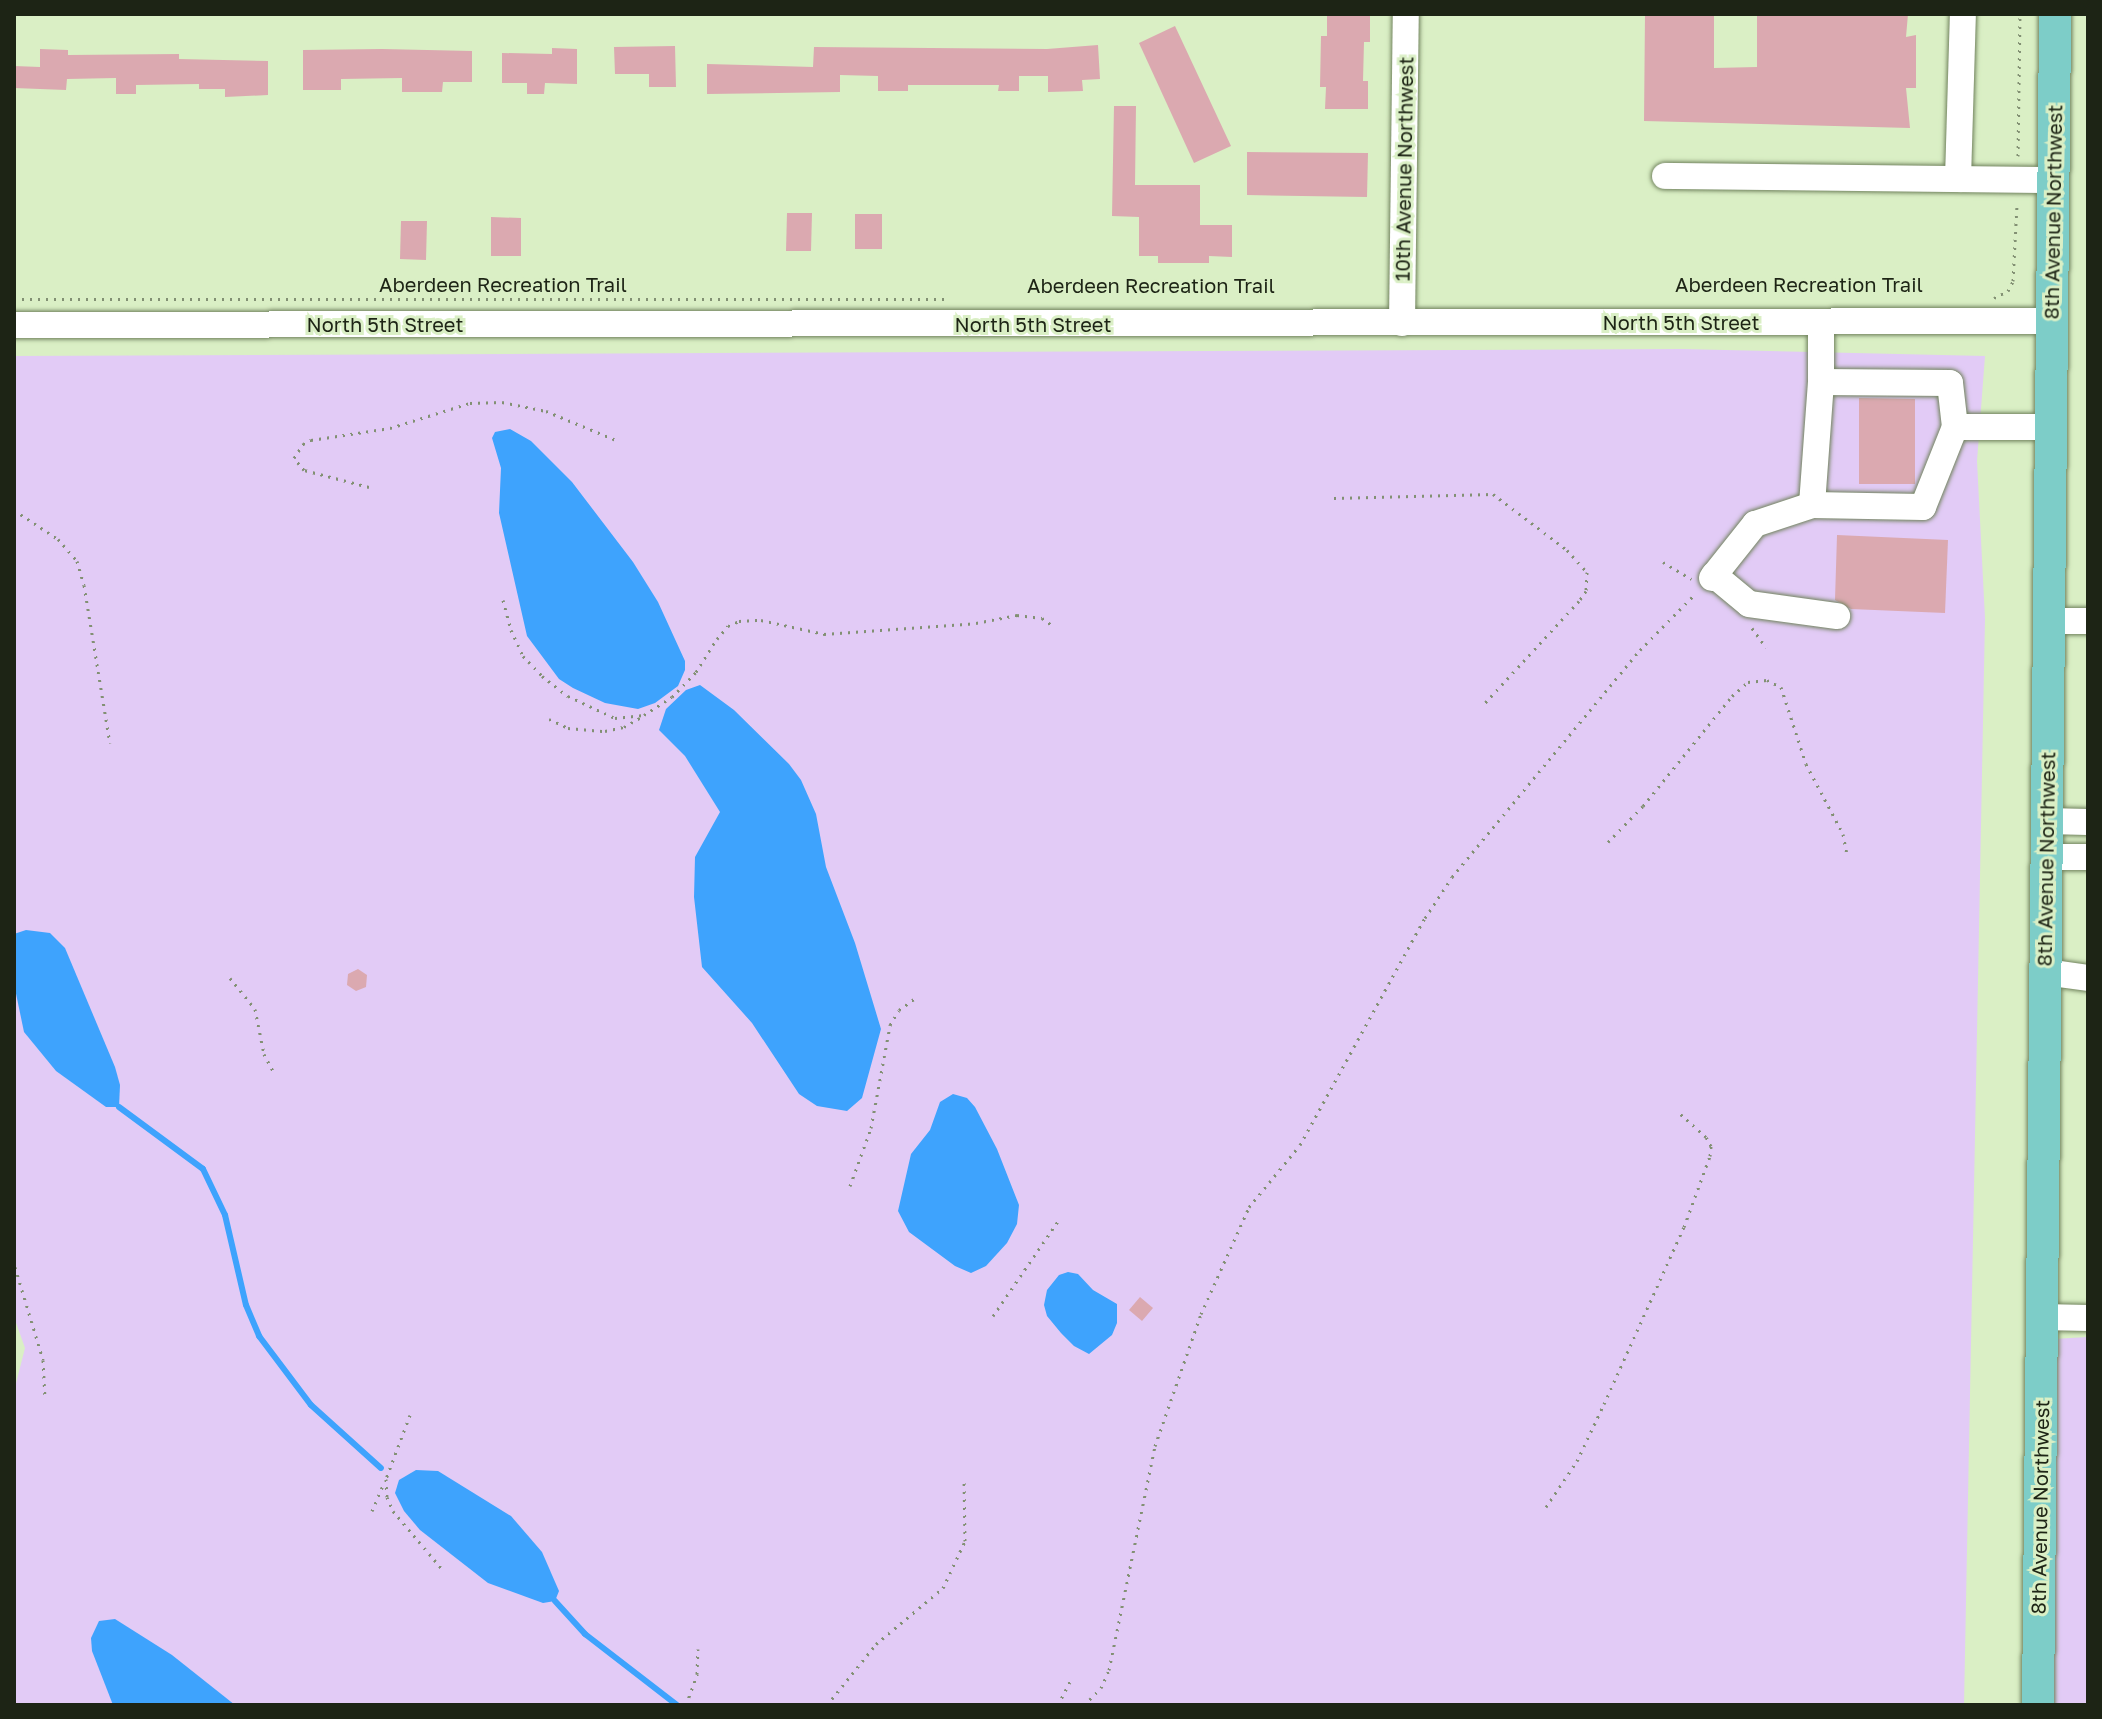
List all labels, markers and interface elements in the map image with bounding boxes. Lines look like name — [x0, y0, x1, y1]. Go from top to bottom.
street label: 10th Avenue Northwest — [1390, 56, 1418, 282]
street label: 8th Avenue Northwest — [2039, 104, 2067, 320]
street label: Aberdeen Recreation Trail — [379, 272, 627, 296]
street label: Aberdeen Recreation Trail — [1675, 272, 1923, 296]
street label: Aberdeen Recreation Trail — [1027, 273, 1275, 297]
street label: North 5th Street — [1603, 310, 1759, 334]
street label: North 5th Street — [307, 312, 463, 336]
street label: North 5th Street — [955, 312, 1111, 336]
street label: 8th Avenue Northwest — [2032, 751, 2060, 967]
street label: 8th Avenue Northwest — [2026, 1399, 2054, 1615]

